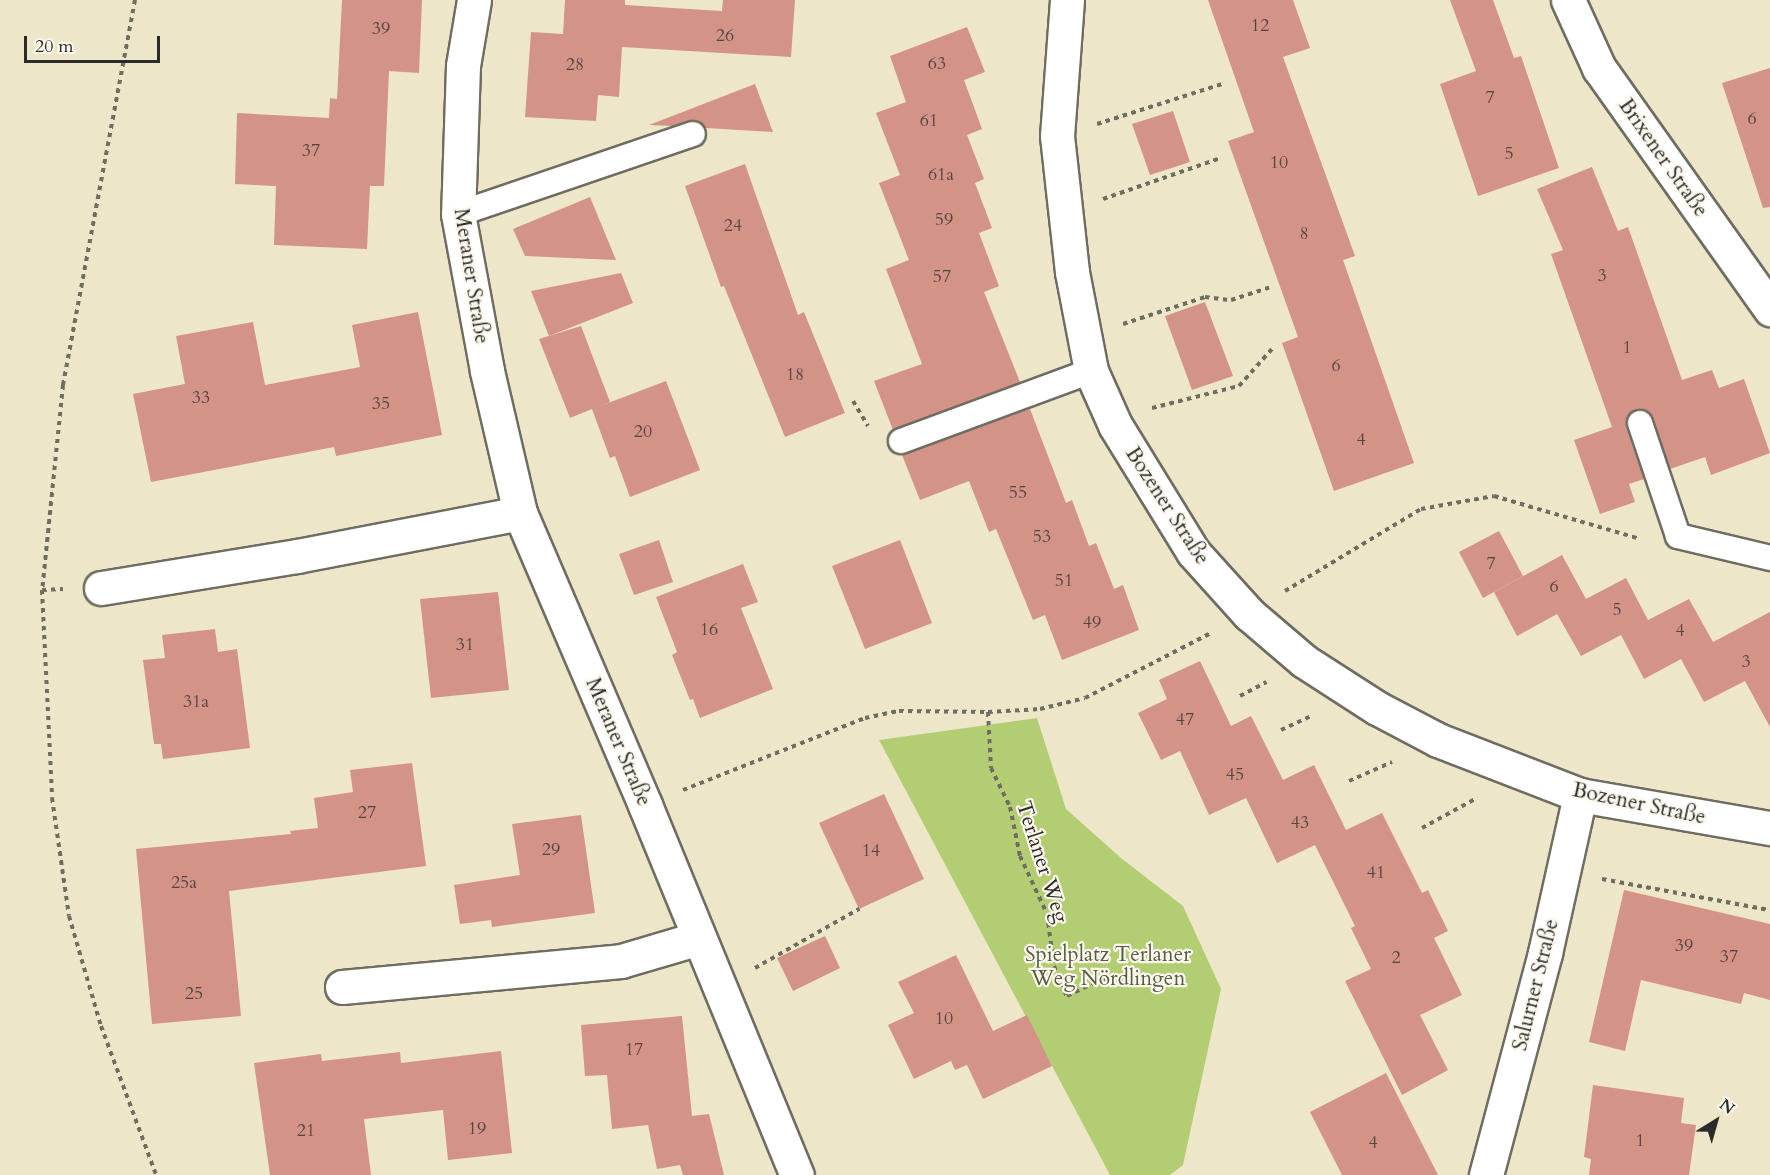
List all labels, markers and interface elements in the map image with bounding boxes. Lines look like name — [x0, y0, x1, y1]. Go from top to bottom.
house number: 12 — [1251, 15, 1269, 37]
house number: 39 — [372, 18, 390, 40]
scale bar — [27, 24, 164, 62]
house number: 26 — [716, 25, 734, 47]
text: 20 m — [35, 34, 74, 59]
house number: 63 — [928, 53, 946, 75]
house number: 28 — [566, 54, 584, 76]
house number: 7 — [1485, 87, 1495, 109]
street label: Brixener Straße — [1613, 94, 1713, 222]
house number: 6 — [1747, 108, 1757, 130]
house number: 61 — [920, 110, 938, 132]
house number: 37 — [302, 140, 320, 162]
house number: 5 — [1504, 143, 1514, 165]
house number: 10 — [1270, 152, 1288, 174]
house number: 61a — [928, 164, 954, 186]
street label: Meraner Straße — [448, 206, 494, 346]
house number: 59 — [935, 209, 953, 231]
house number: 24 — [724, 215, 742, 237]
house number: 8 — [1299, 223, 1309, 245]
house number: 3 — [1597, 265, 1607, 287]
house number: 57 — [933, 266, 951, 288]
house number: 1 — [1622, 337, 1632, 359]
house number: 6 — [1331, 355, 1341, 377]
house number: 18 — [786, 364, 804, 386]
house number: 33 — [192, 387, 210, 409]
house number: 35 — [372, 393, 390, 415]
house number: 20 — [634, 421, 652, 443]
house number: 4 — [1356, 429, 1366, 451]
street label: Bozener Straße — [1120, 442, 1214, 570]
house number: 55 — [1009, 482, 1027, 504]
house number: 53 — [1033, 526, 1051, 548]
house number: 7 — [1486, 553, 1496, 575]
house number: 51 — [1055, 570, 1073, 592]
house number: 6 — [1549, 576, 1559, 598]
house number: 5 — [1612, 599, 1622, 621]
house number: 49 — [1083, 612, 1101, 634]
house number: 16 — [700, 619, 718, 641]
house number: 4 — [1675, 620, 1685, 642]
house number: 31 — [456, 634, 474, 656]
house number: 3 — [1741, 651, 1751, 673]
street label: Meraner Straße — [580, 674, 656, 810]
house number: 31a — [183, 691, 209, 713]
house number: 47 — [1176, 709, 1194, 731]
house number: 45 — [1226, 764, 1244, 786]
street label: Bozener Straße — [1570, 778, 1708, 830]
street label: Terlaner Weg — [1011, 798, 1073, 926]
house number: 27 — [358, 802, 376, 824]
house number: 43 — [1291, 812, 1309, 834]
house number: 29 — [542, 839, 560, 861]
house number: 14 — [862, 840, 880, 862]
house number: 41 — [1367, 862, 1385, 884]
house number: 25a — [171, 872, 197, 894]
street label: Salurner Straße — [1507, 917, 1565, 1053]
house number: 39 — [1675, 935, 1693, 957]
park label: Spielplatz Terlaner Weg Nördlingen — [1025, 942, 1191, 992]
house number: 37 — [1720, 946, 1738, 968]
house number: 2 — [1391, 947, 1401, 969]
house number: 25 — [185, 983, 203, 1005]
house number: 10 — [935, 1008, 953, 1030]
house number: 17 — [625, 1039, 643, 1061]
north arrow — [1686, 1091, 1746, 1151]
text: N — [1715, 1094, 1739, 1120]
house number: 19 — [468, 1118, 486, 1140]
house number: 21 — [297, 1120, 315, 1142]
house number: 1 — [1635, 1130, 1645, 1152]
house number: 4 — [1368, 1132, 1378, 1154]

